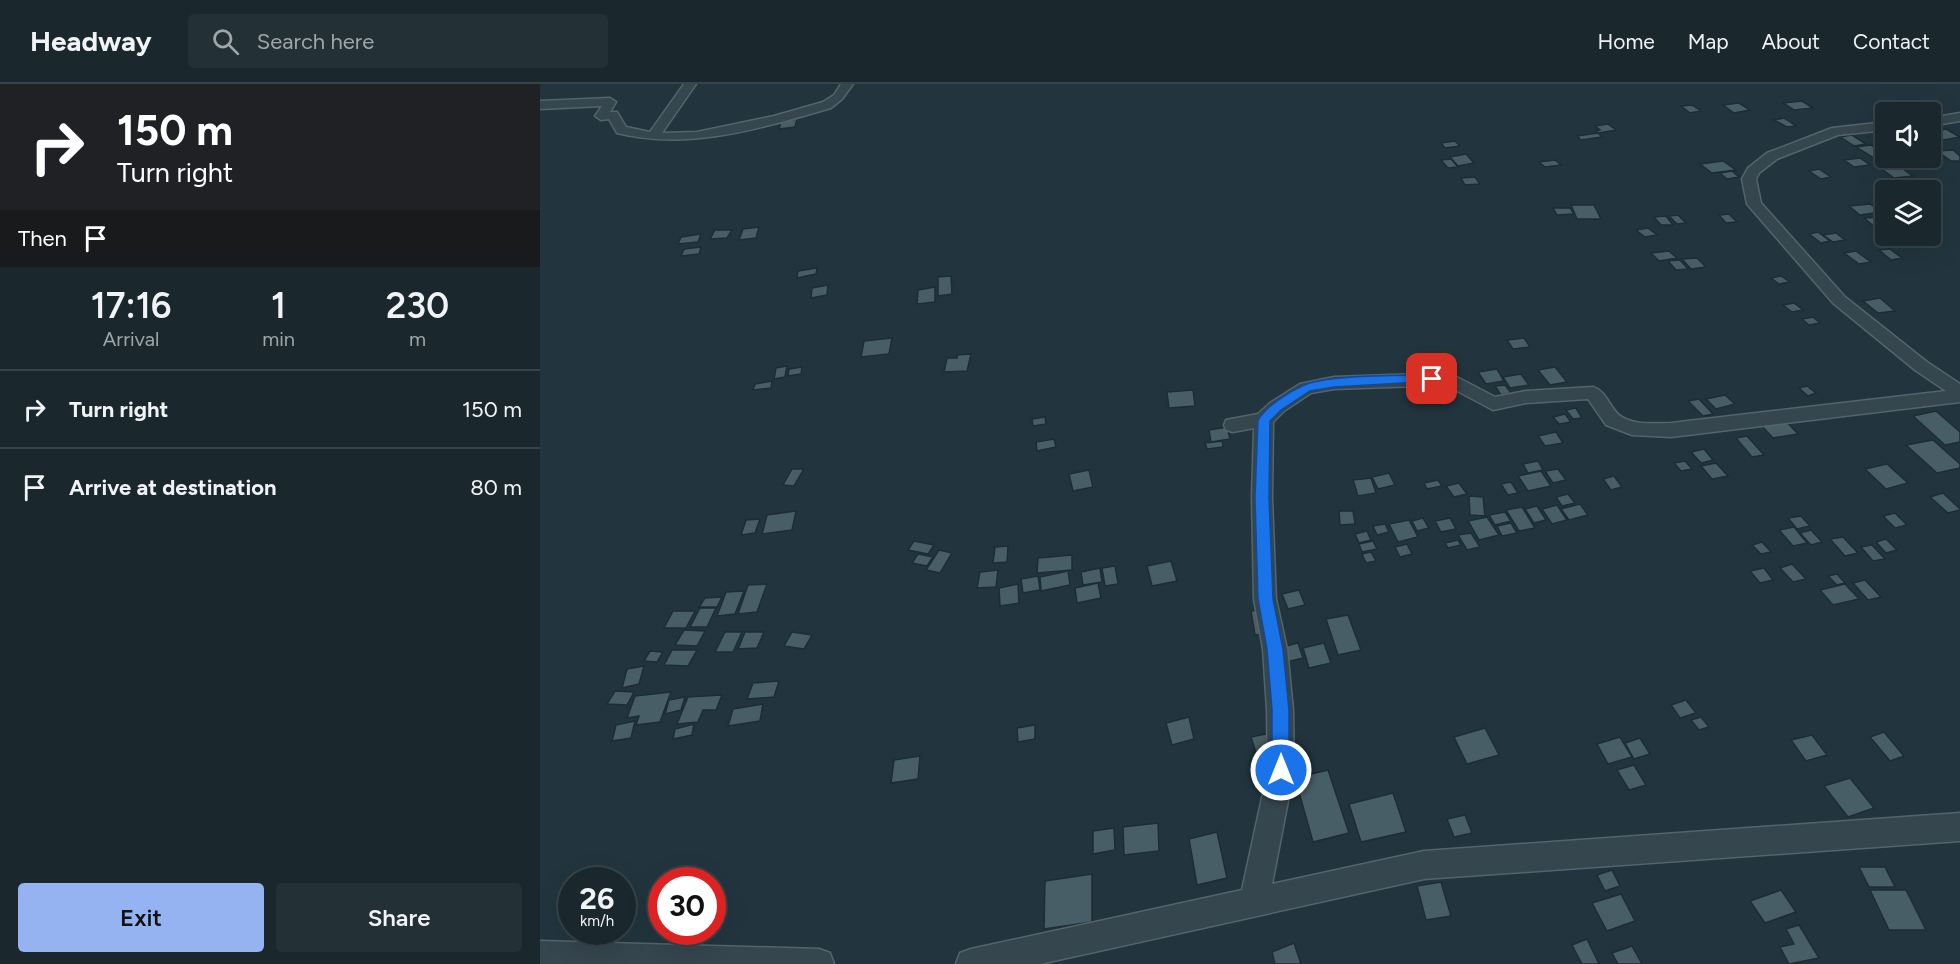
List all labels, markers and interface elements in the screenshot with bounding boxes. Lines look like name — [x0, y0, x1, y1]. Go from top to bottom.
search box — [188, 14, 608, 68]
text: Headway — [30, 24, 152, 58]
icon: search — [209, 25, 242, 58]
text: Search here — [257, 28, 374, 55]
text: Home — [1598, 29, 1655, 54]
text: Map — [1688, 29, 1729, 54]
text: About — [1762, 29, 1820, 54]
text: Contact — [1853, 29, 1930, 54]
map controls — [1875, 102, 1941, 246]
button: sound — [1875, 102, 1941, 168]
text: 150 m — [117, 105, 233, 156]
icon: right — [18, 108, 96, 186]
text: Turn right — [117, 156, 233, 189]
button: layers — [1875, 180, 1941, 246]
icon: arrive — [79, 222, 112, 255]
text: Then — [18, 225, 67, 252]
text: 17:16 — [91, 284, 171, 327]
text: 1 — [271, 284, 286, 327]
text: 230 — [386, 284, 449, 327]
text: Arrival — [103, 327, 159, 351]
text: min — [262, 327, 295, 351]
text: m — [409, 327, 426, 351]
pin — [1406, 353, 1457, 404]
icon: arrive — [1415, 362, 1448, 395]
icon: right — [18, 393, 51, 426]
text: Turn right — [69, 396, 168, 423]
text: 150 m — [462, 396, 522, 423]
icon: arrive — [18, 471, 51, 504]
text: Arrive at destination — [69, 474, 277, 501]
text: 80 m — [470, 474, 522, 501]
position arrow — [1249, 738, 1313, 802]
speed limit sign: 30 — [648, 867, 726, 945]
text: 26 — [580, 880, 614, 917]
button: Exit — [18, 883, 264, 952]
button: Share — [276, 883, 522, 952]
text: km/h — [580, 912, 614, 930]

